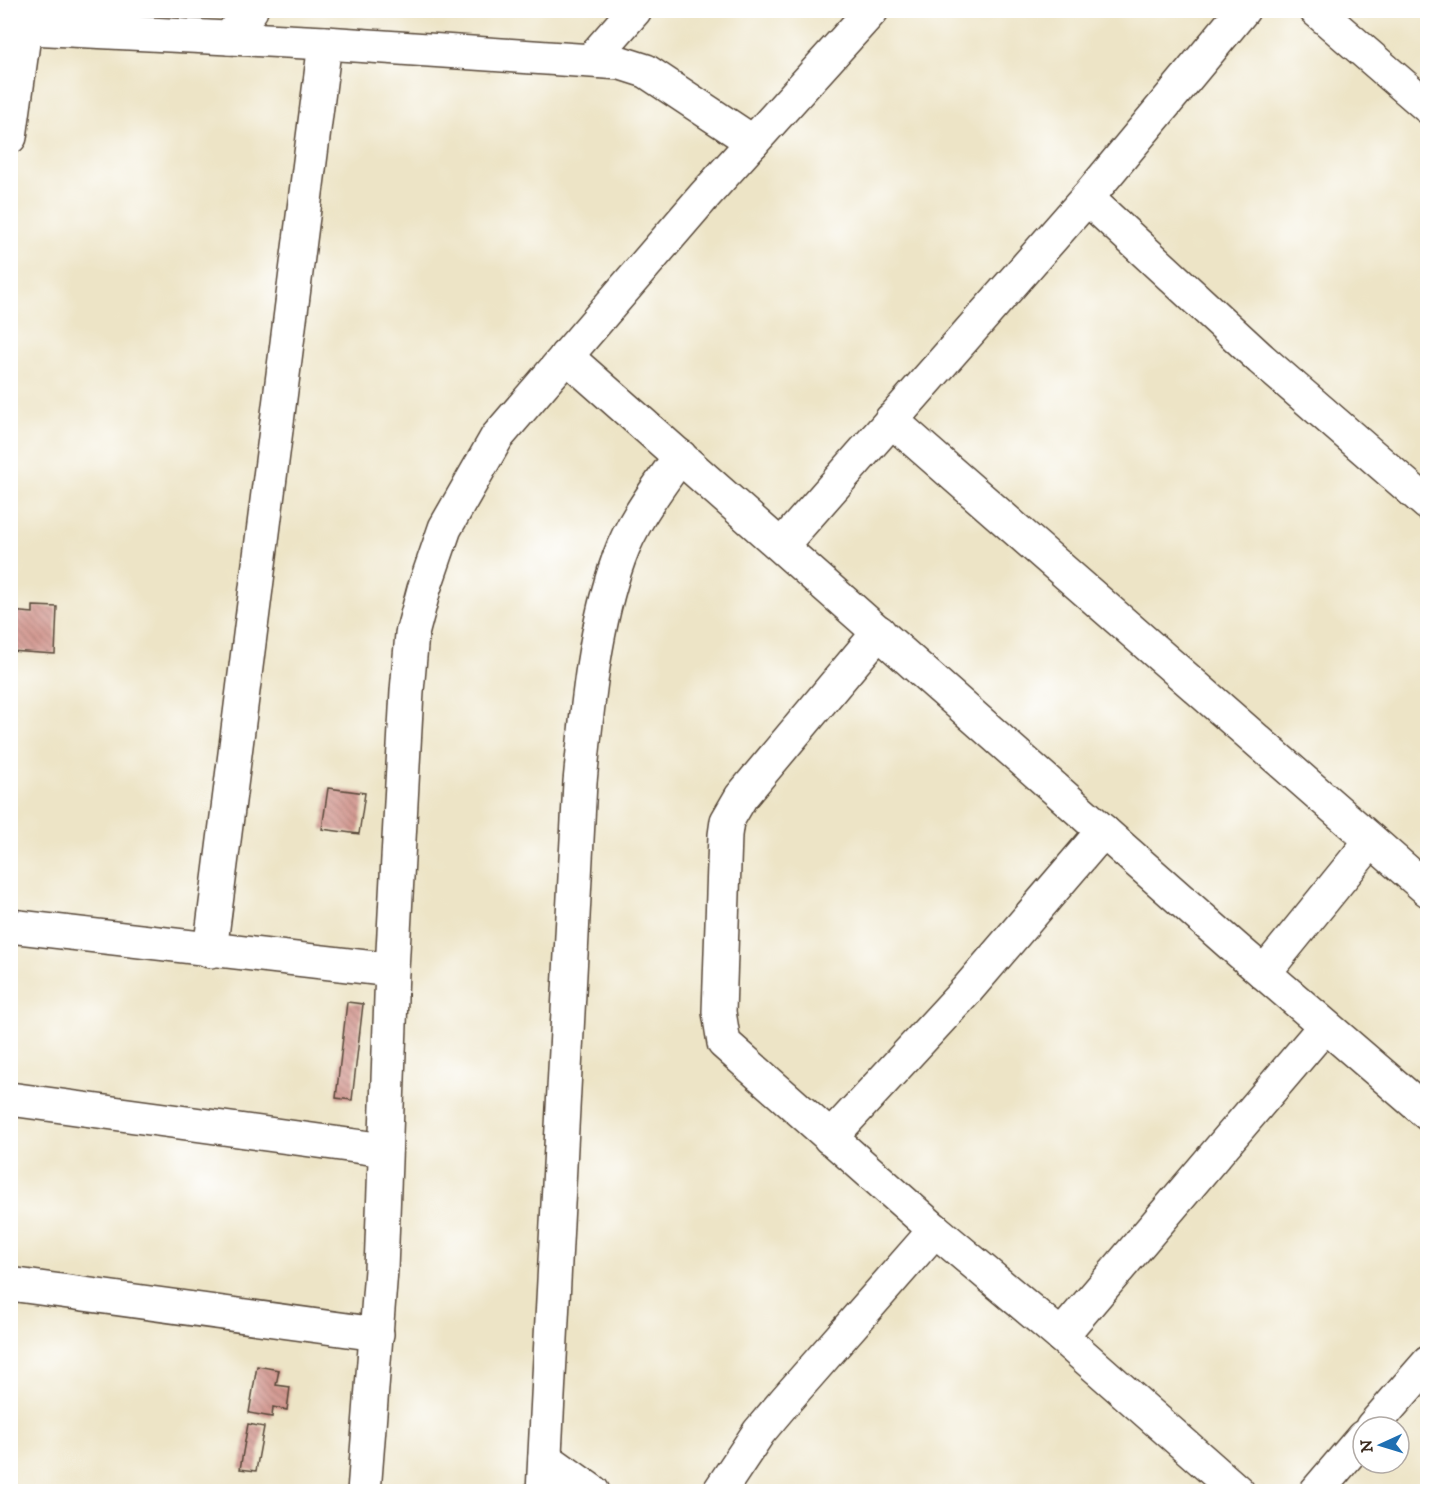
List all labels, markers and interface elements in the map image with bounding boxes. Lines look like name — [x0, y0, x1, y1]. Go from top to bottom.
north arrow — [1351, 1415, 1411, 1475]
text: N — [1357, 1439, 1377, 1453]

